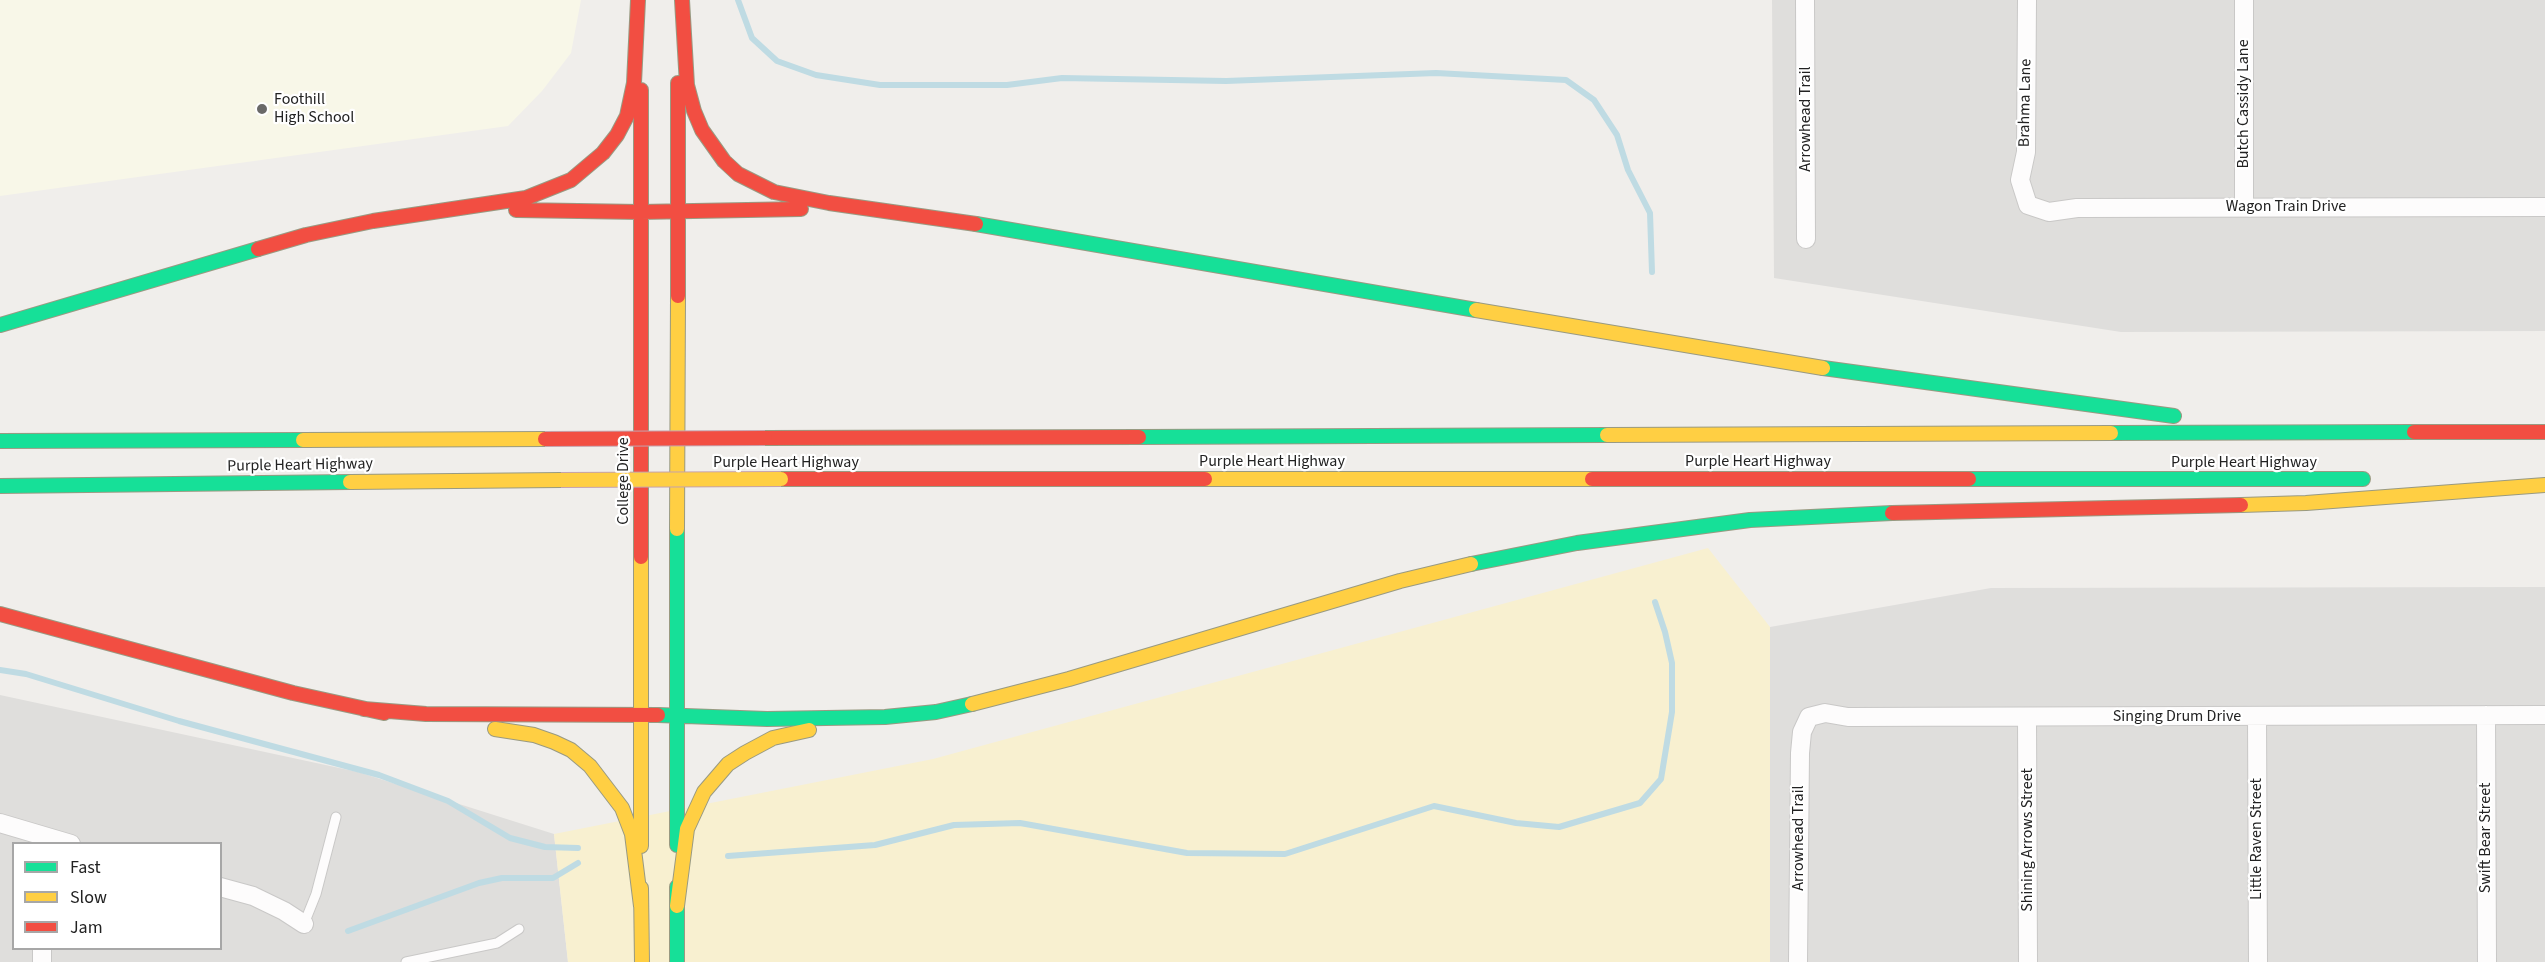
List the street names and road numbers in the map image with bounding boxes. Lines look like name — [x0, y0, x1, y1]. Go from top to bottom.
street label: Butch Cassidy Lane — [2234, 39, 2254, 169]
street label: Brahma Lane — [2016, 59, 2036, 147]
street label: Arrowhead Trail — [1796, 66, 1816, 172]
street label: Wagon Train Drive — [2226, 197, 2346, 217]
street label: College Drive — [614, 437, 634, 525]
street label: Purple Heart Highway — [1199, 452, 1345, 472]
street label: Purple Heart Highway — [1685, 452, 1831, 472]
street label: Purple Heart Highway — [713, 453, 859, 473]
street label: Purple Heart Highway — [2171, 453, 2317, 473]
street label: Purple Heart Highway — [227, 455, 373, 477]
street label: Singing Drum Drive — [2113, 707, 2241, 727]
street label: Shining Arrows Street — [2018, 768, 2038, 912]
street label: Little Raven Street — [2247, 778, 2267, 900]
street label: Swift Bear Street — [2476, 783, 2496, 893]
street label: Arrowhead Trail — [1789, 785, 1809, 891]

